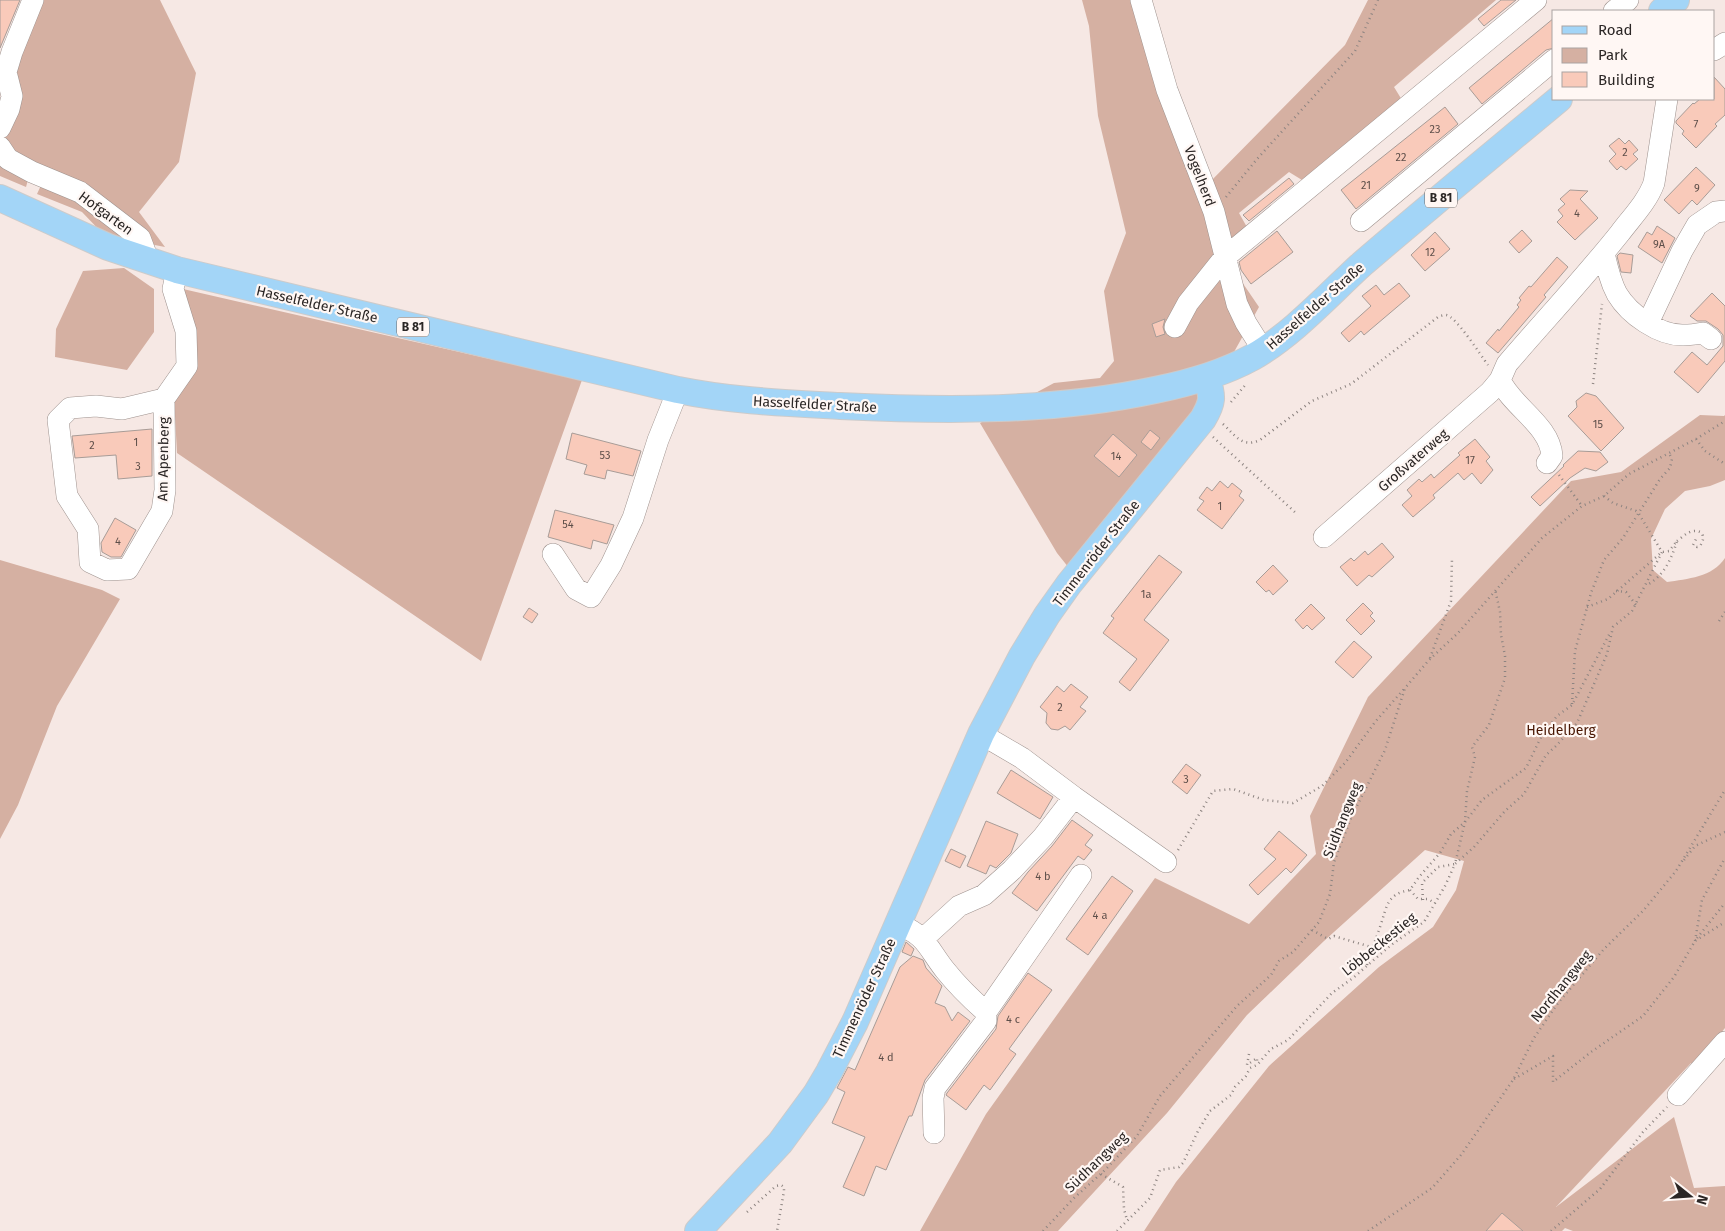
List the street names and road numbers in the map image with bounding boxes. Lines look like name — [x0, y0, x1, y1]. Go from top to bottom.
street label: Vogelherd — [1180, 143, 1219, 209]
street label: Hofgarten — [75, 188, 136, 239]
road number: B 81 — [1425, 188, 1457, 208]
street label: Hasselfelder Straße — [1263, 259, 1368, 354]
street label: Hasselfelder Straße — [254, 282, 379, 327]
road number: B 81 — [397, 318, 429, 337]
street label: Hasselfelder Straße — [753, 393, 877, 416]
street label: Am Apenberg — [154, 416, 173, 501]
street label: Großvaterweg — [1375, 425, 1452, 495]
street label: Timmenröder Straße — [1050, 497, 1143, 610]
street label: Südhangweg — [1320, 779, 1366, 861]
street label: Löbbeckestieg — [1339, 909, 1421, 980]
street label: Timmenröder Straße — [829, 936, 900, 1061]
street label: Nordhangweg — [1527, 946, 1596, 1026]
street label: Südhangweg — [1062, 1128, 1132, 1196]

